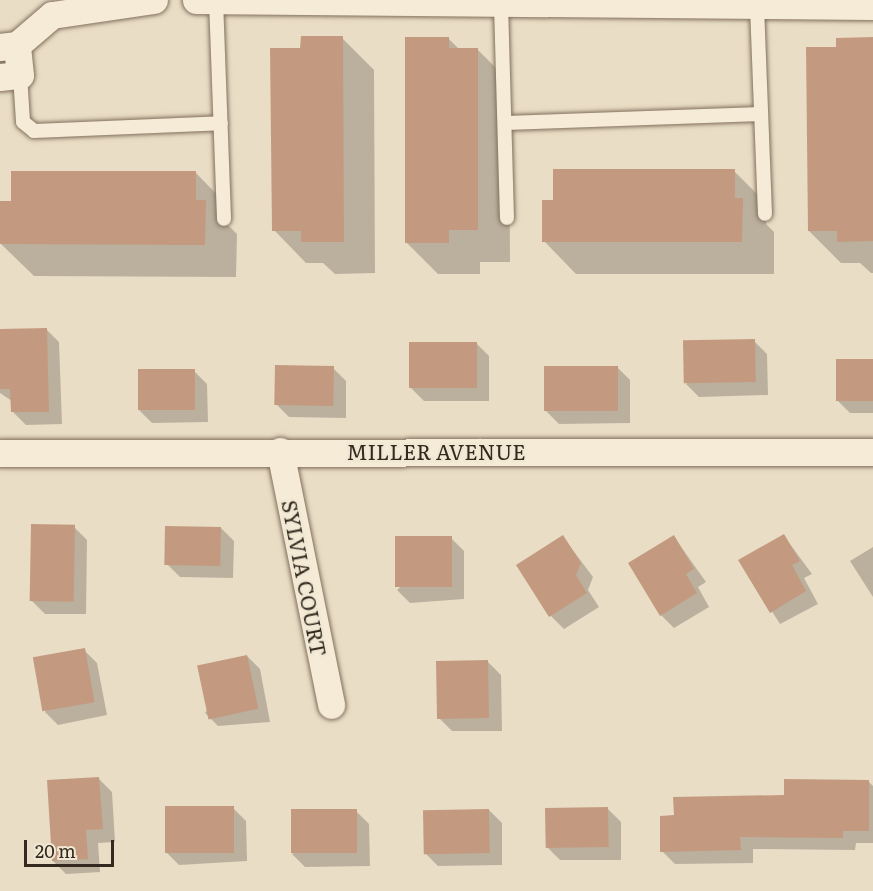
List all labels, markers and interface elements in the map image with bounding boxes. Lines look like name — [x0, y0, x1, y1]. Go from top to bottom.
street label: MILLER AVENUE — [346, 438, 526, 464]
street label: SYLVIA COURT — [277, 498, 333, 658]
scale bar — [27, 828, 117, 866]
text: 20 m — [35, 837, 76, 864]

